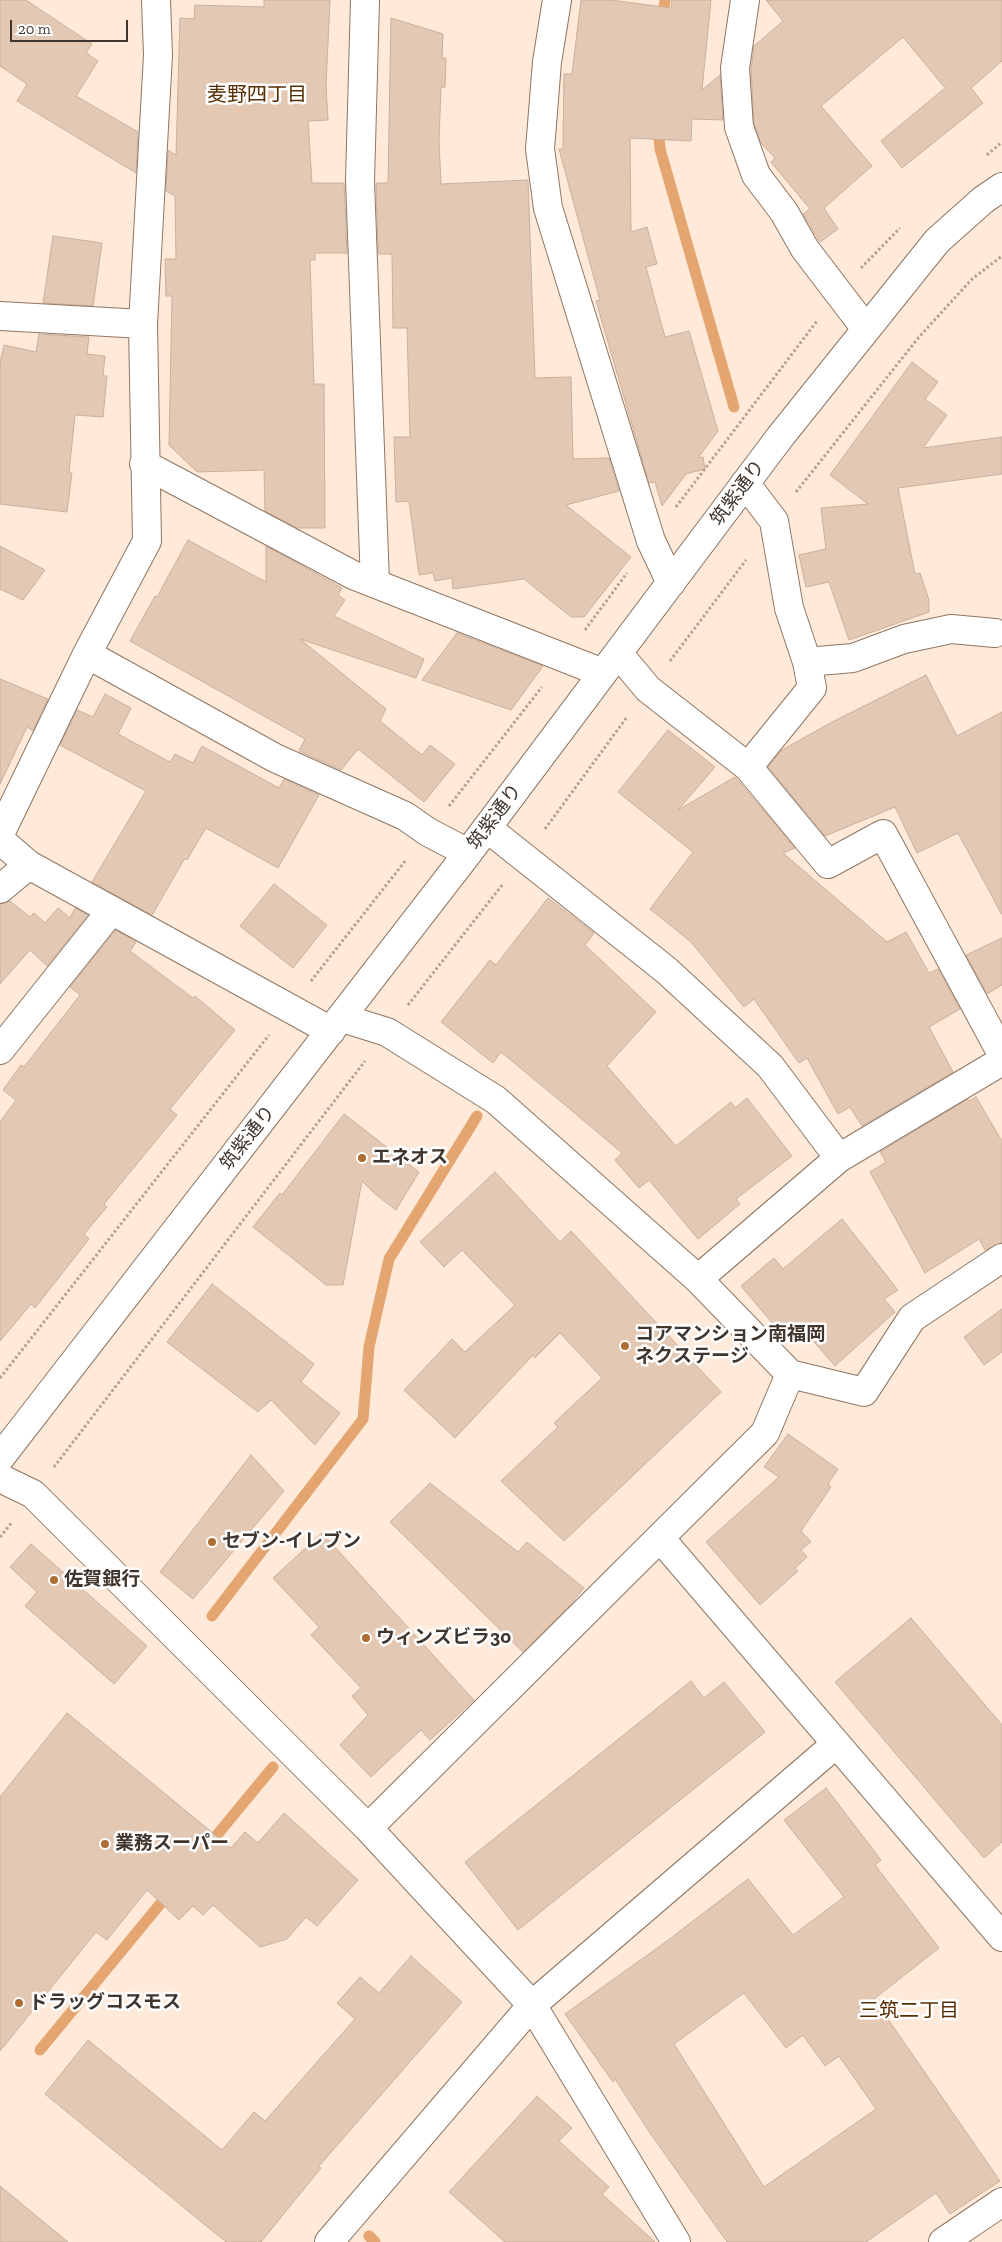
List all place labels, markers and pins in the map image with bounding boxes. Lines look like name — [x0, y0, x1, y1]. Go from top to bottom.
place label: エネオス — [372, 1147, 448, 1169]
marker: エネオス — [356, 1152, 368, 1164]
place label: コアマンション南福岡 ネクステージ — [635, 1324, 825, 1368]
marker: コアマンション南福岡 ネクステージ — [619, 1340, 631, 1352]
place label: セブン-イレブン — [222, 1531, 361, 1553]
marker: セブン-イレブン — [206, 1536, 218, 1548]
place label: 佐賀銀行 — [64, 1569, 140, 1591]
marker: 佐賀銀行 — [48, 1574, 60, 1586]
place label: ウィンズビラ30 — [376, 1627, 511, 1649]
marker: ウィンズビラ30 — [360, 1632, 372, 1644]
place label: 業務スーパー — [115, 1833, 229, 1855]
marker: 業務スーパー — [99, 1838, 111, 1850]
place label: ドラッグコスモス — [29, 1992, 181, 2014]
marker: ドラッグコスモス — [13, 1997, 25, 2009]

